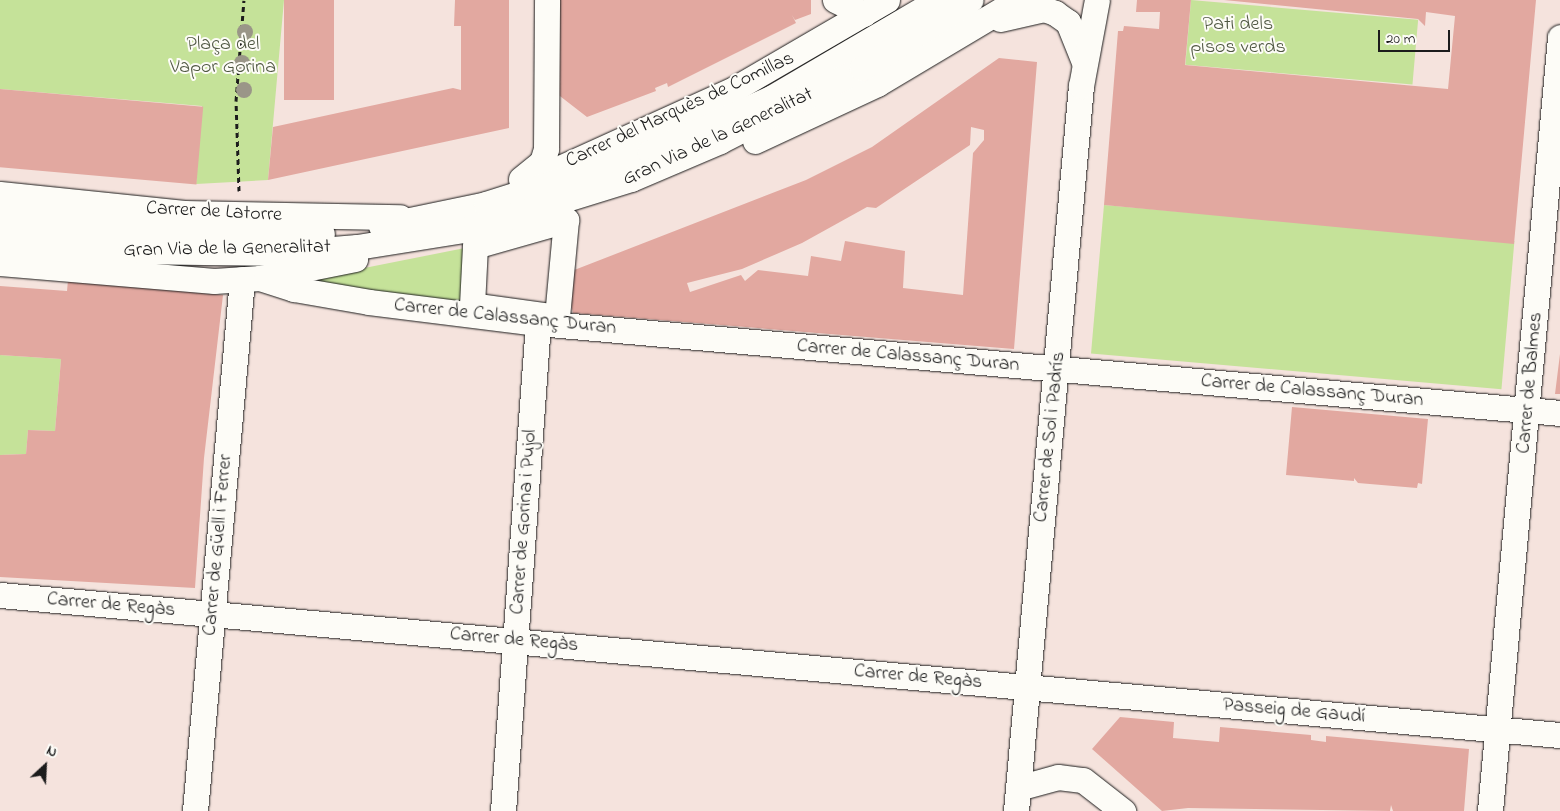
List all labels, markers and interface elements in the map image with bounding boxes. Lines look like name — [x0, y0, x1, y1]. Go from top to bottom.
park label: Pati dels pisos verds — [1190, 13, 1286, 60]
scale bar — [1380, 20, 1452, 52]
text: 20 m — [1386, 28, 1415, 50]
park label: Plaça del Vapor Gorina — [170, 32, 276, 79]
street label: Carrer del Marquès de Comillas — [562, 46, 798, 174]
street label: Gran Via de la Generalitat — [619, 82, 817, 192]
street label: Carrer de Latorre — [145, 196, 283, 228]
street label: Gran Via de la Generalitat — [123, 235, 331, 263]
street label: Carrer de Calassanç Duran — [393, 293, 617, 341]
street label: Carrer de Balmes — [1512, 311, 1548, 455]
street label: Carrer de Calassanç Duran — [796, 334, 1020, 378]
street label: Carrer de Sol i Padrís — [1029, 350, 1071, 524]
street label: Carrer de Calassanç Duran — [1200, 369, 1424, 413]
street label: Carrer de Gorina i Pujol — [506, 429, 542, 615]
street label: Carrer de Güell i Ferrer — [198, 453, 238, 637]
street label: Carrer de Regàs — [46, 587, 176, 623]
street label: Carrer de Regàs — [449, 622, 579, 658]
street label: Carrer de Regàs — [853, 659, 983, 695]
street label: Passeig de Gaudí — [1222, 693, 1366, 729]
text: N — [43, 740, 60, 763]
north arrow — [20, 741, 70, 791]

